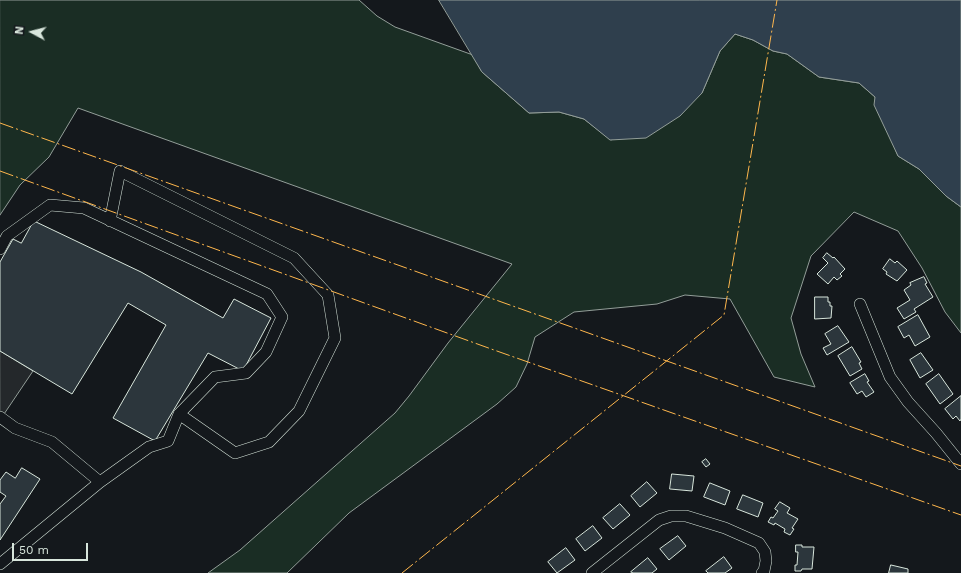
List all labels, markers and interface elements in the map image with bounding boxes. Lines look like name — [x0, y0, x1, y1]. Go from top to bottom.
north arrow — [12, 12, 52, 52]
text: N — [13, 26, 27, 35]
scale bar — [14, 535, 90, 561]
text: 50 m — [19, 543, 49, 557]

